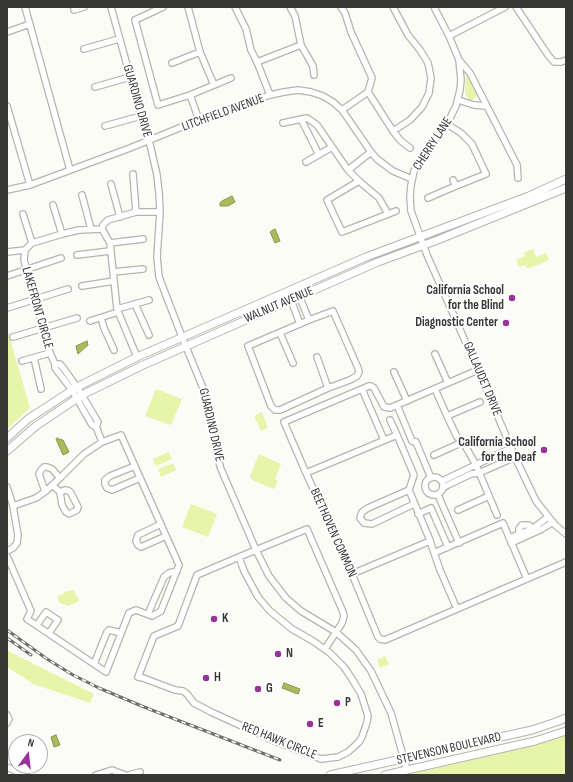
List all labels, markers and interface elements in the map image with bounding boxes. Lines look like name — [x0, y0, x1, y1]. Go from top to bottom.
street label: GUARDINO DRIVE — [119, 63, 155, 139]
street label: LITCHFIELD AVENUE — [180, 91, 266, 135]
street label: CHERRY LANE — [410, 115, 456, 173]
street label: LAKEFRONT CIRCLE — [18, 265, 56, 351]
street label: WALNUT AVENUE — [242, 283, 316, 327]
place label: California School for the Blind — [426, 283, 504, 314]
marker: California School for the Blind — [507, 293, 517, 303]
place label: Diagnostic Center — [415, 315, 498, 331]
marker: Diagnostic Center — [501, 318, 511, 328]
street label: GALLAUDET DRIVE — [459, 340, 505, 418]
street label: GUARDINO DRIVE — [195, 387, 227, 463]
place label: California School for the Deaf — [458, 435, 536, 466]
marker: California School for the Deaf — [539, 445, 549, 455]
street label: BEETHOVEN COMMON — [306, 486, 360, 580]
place label: K — [222, 611, 228, 627]
marker: K — [209, 614, 219, 624]
place label: N — [286, 646, 293, 662]
marker: N — [273, 649, 283, 659]
place label: H — [214, 670, 221, 686]
marker: H — [201, 673, 211, 683]
place label: G — [266, 681, 273, 697]
marker: G — [253, 684, 263, 694]
place label: P — [345, 695, 351, 711]
marker: P — [332, 698, 342, 708]
place label: E — [318, 716, 324, 732]
street label: RED HAWK CIRCLE — [239, 719, 319, 763]
marker: E — [305, 719, 315, 729]
street label: STEVENSON BOULEVARD — [395, 729, 503, 769]
north arrow — [8, 734, 48, 774]
text: N — [26, 736, 35, 750]

